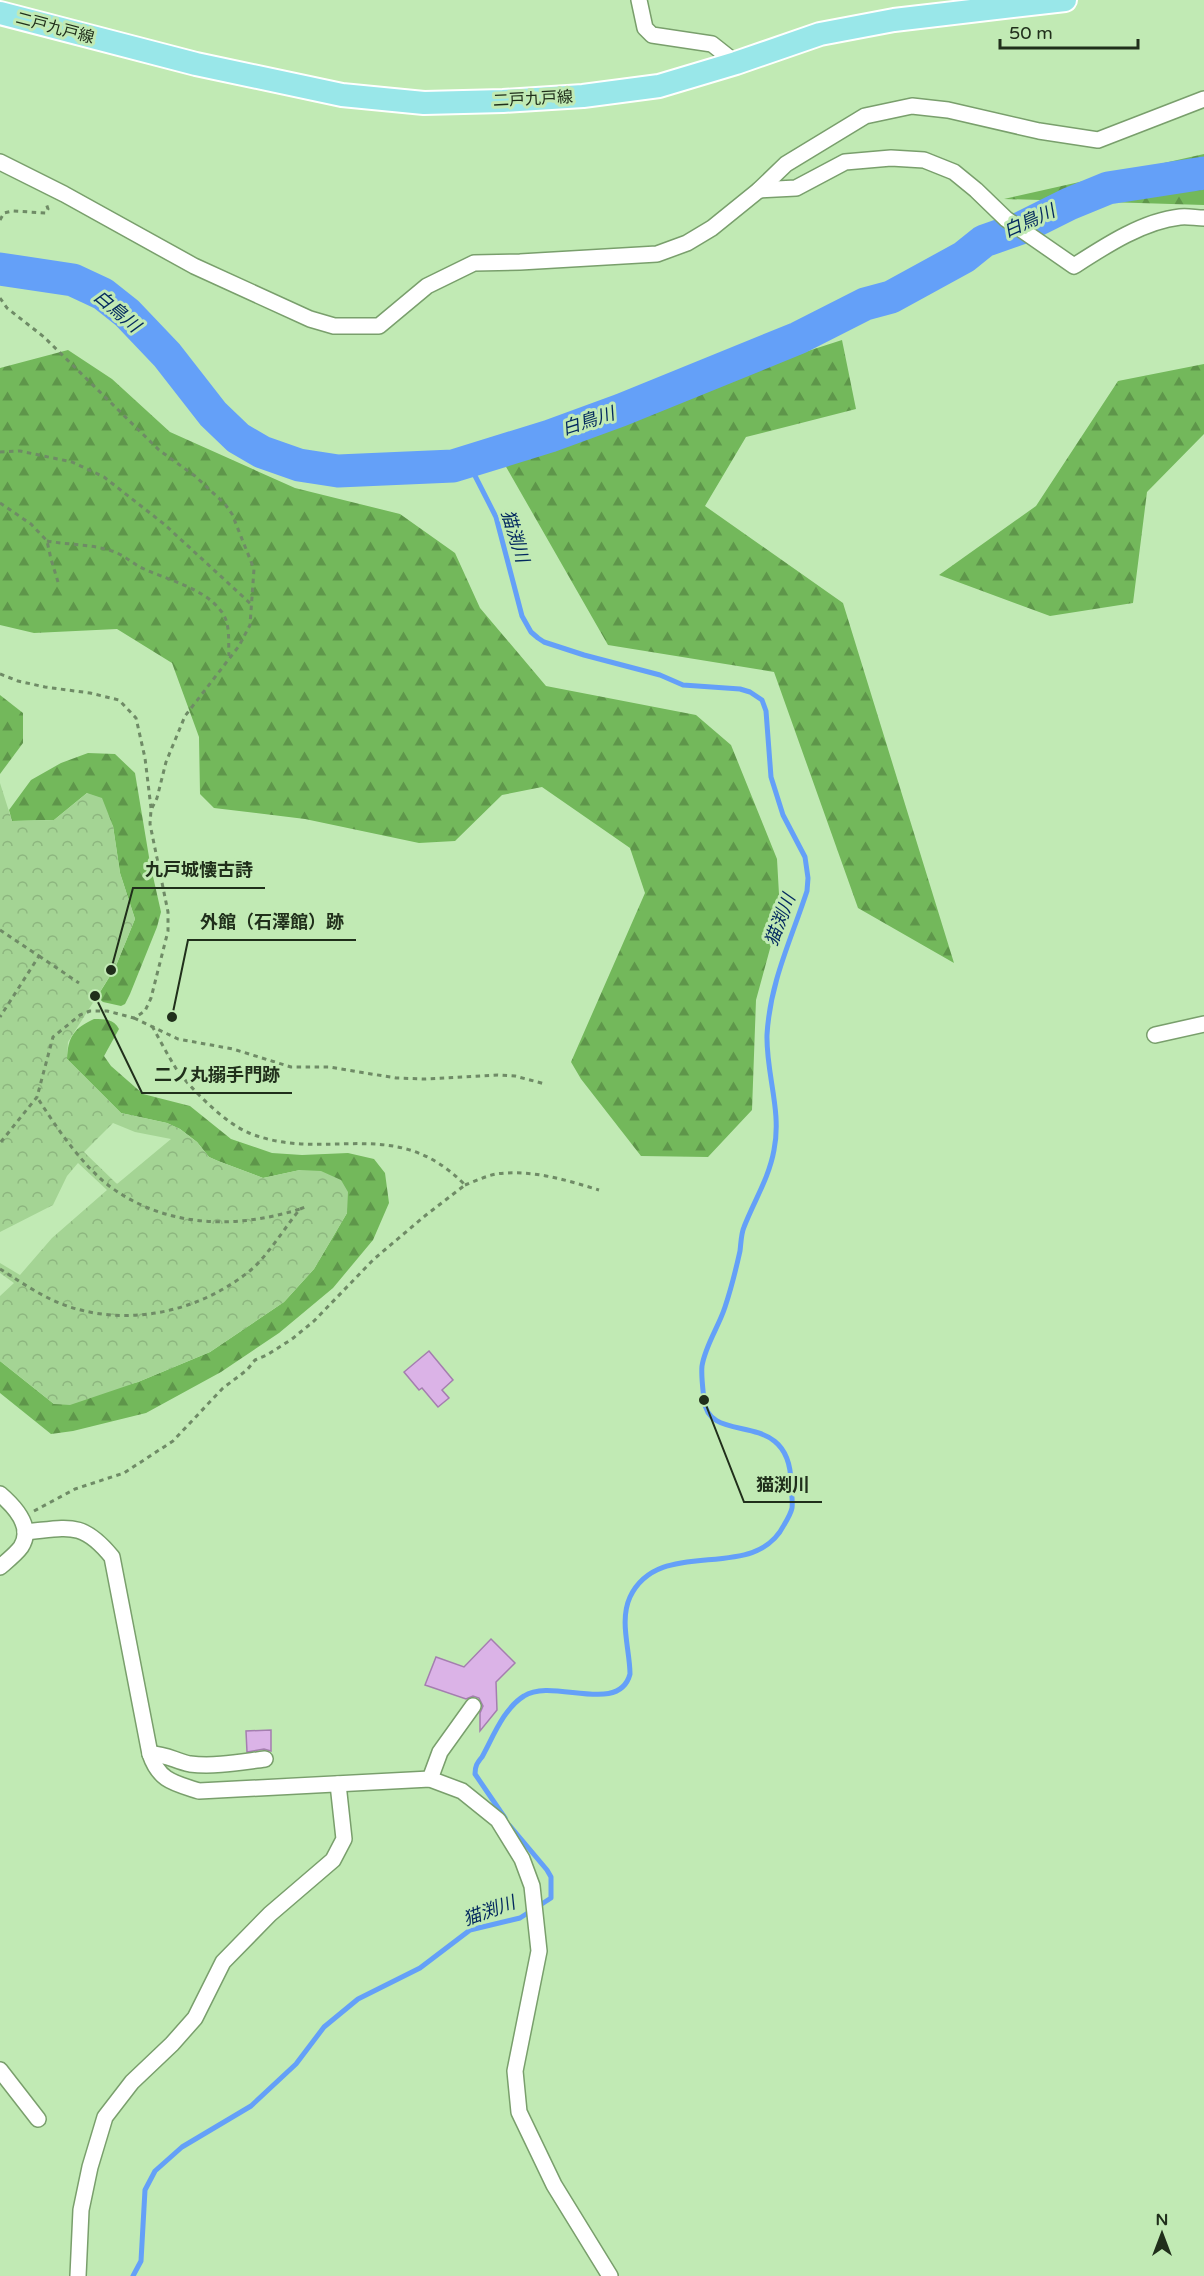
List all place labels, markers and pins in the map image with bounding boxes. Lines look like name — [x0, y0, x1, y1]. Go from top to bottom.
callout: 九戸城懐古詩 — [133, 852, 265, 888]
callout: 外館（石澤館）跡 — [188, 904, 356, 940]
callout: 二ノ丸搦手門跡 — [142, 1057, 292, 1093]
callout: 猫渕川 — [744, 1466, 822, 1502]

